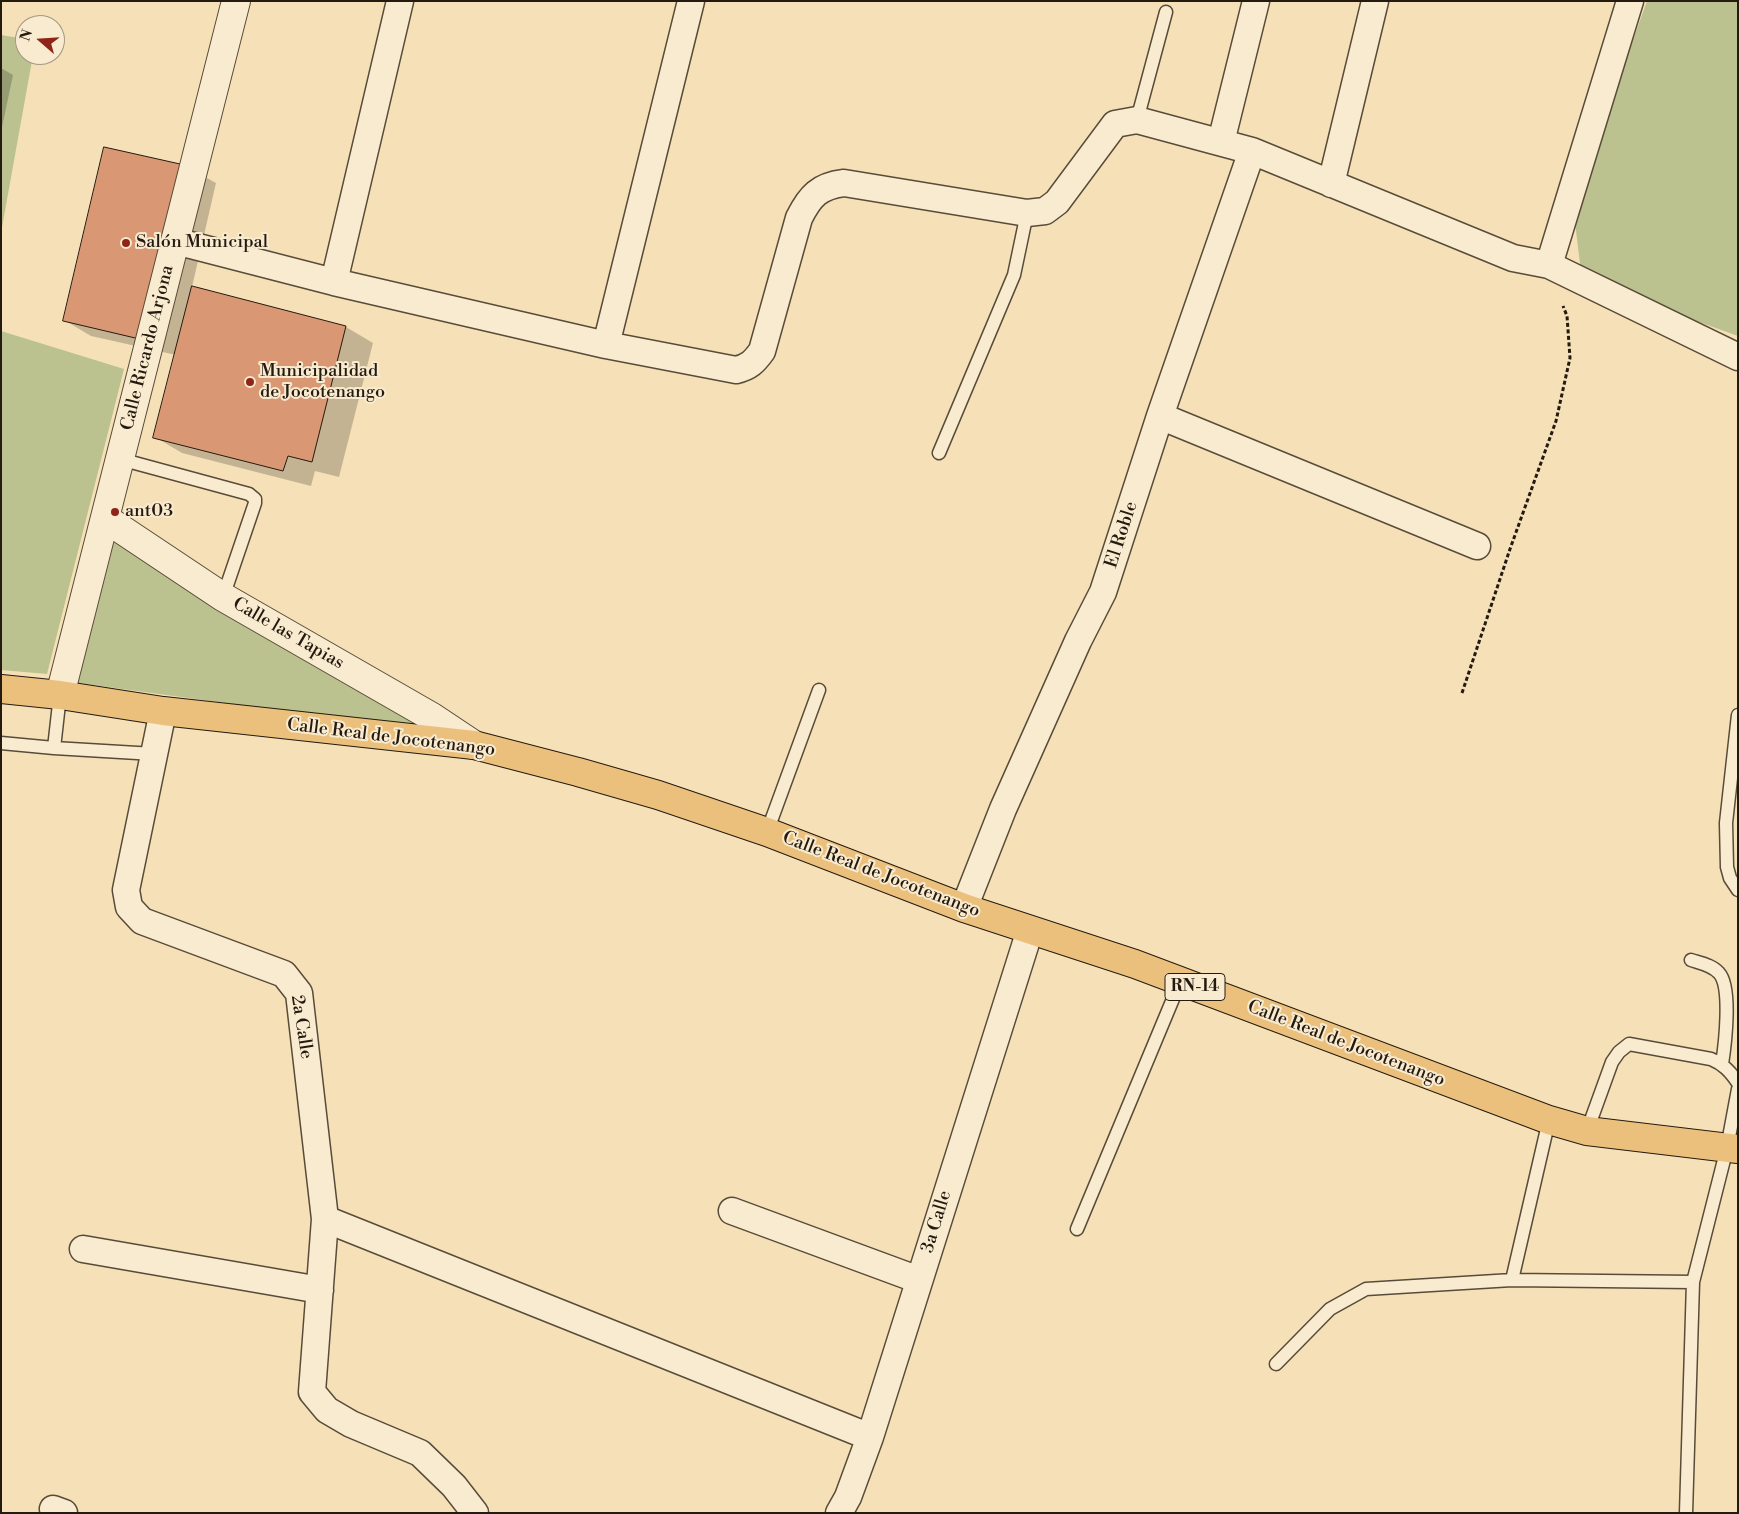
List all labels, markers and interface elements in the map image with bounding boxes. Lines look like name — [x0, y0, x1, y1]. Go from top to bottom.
north arrow — [15, 15, 65, 65]
text: N — [16, 27, 37, 44]
place label: Salón Municipal — [136, 232, 268, 254]
marker: Salón Municipal — [120, 237, 132, 249]
street label: Calle Ricardo Arjona — [117, 263, 179, 433]
place label: Municipalidad de Jocotenango — [260, 361, 385, 404]
marker: Municipalidad de Jocotenango — [244, 376, 256, 388]
street label: El Roble — [1101, 499, 1143, 571]
place label: ant03 — [125, 501, 173, 523]
marker: ant03 — [109, 506, 121, 518]
street label: Calle las Tapias — [228, 593, 348, 675]
street label: Calle Real de Jocotenango — [286, 715, 496, 761]
street label: Calle Real de Jocotenango — [779, 827, 983, 923]
road number: RN-14 — [1165, 974, 1225, 1000]
street label: 2a Calle — [285, 994, 317, 1060]
street label: Calle Real de Jocotenango — [1244, 996, 1448, 1092]
street label: 3a Calle — [917, 1188, 957, 1256]

